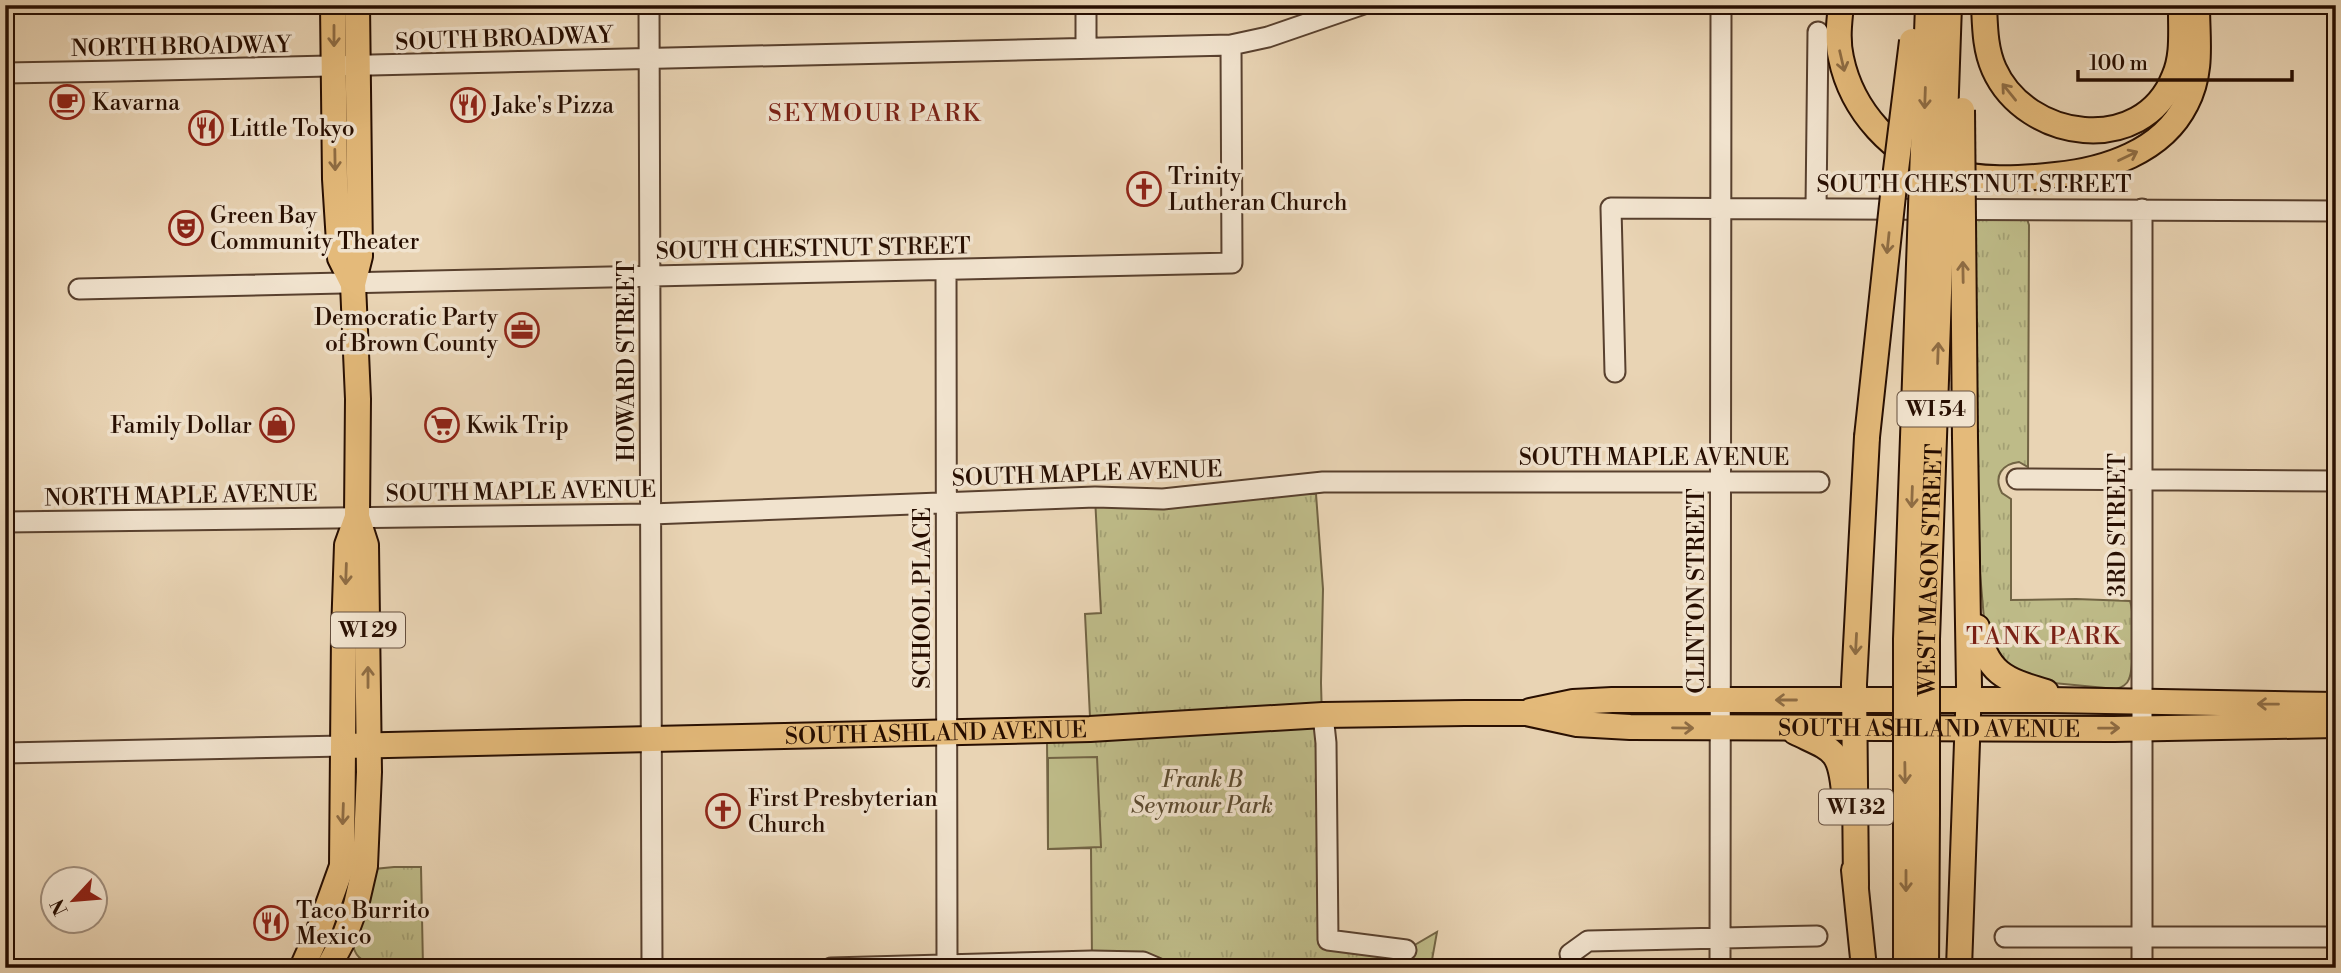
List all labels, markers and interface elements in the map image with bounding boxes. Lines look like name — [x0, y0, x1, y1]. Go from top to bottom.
street label: SOUTH BROADWAY — [395, 21, 615, 57]
one-way arrow — [327, 25, 340, 48]
street label: NORTH BROADWAY — [71, 31, 293, 63]
scale bar — [2078, 38, 2292, 82]
one-way arrow — [1836, 49, 1849, 72]
text: 100 m — [2089, 51, 2148, 77]
cafe icon: Kavarna — [48, 83, 86, 121]
one-way arrow — [2002, 84, 2017, 102]
restaurant icon: Jake's Pizza — [449, 86, 487, 124]
one-way arrow — [1919, 86, 1932, 109]
place label: Kavarna — [92, 89, 180, 117]
place label: Jake's Pizza — [491, 92, 614, 120]
district label: SEYMOUR PARK — [768, 99, 982, 129]
restaurant icon: Little Tokyo — [187, 109, 225, 147]
place label: Little Tokyo — [230, 115, 355, 143]
one-way arrow — [328, 148, 342, 171]
one-way arrow — [2117, 149, 2138, 163]
place label: Trinity Lutheran Church — [1168, 163, 1348, 217]
church icon: Trinity Lutheran Church — [1125, 170, 1163, 208]
street label: SOUTH CHESTNUT STREET — [1816, 171, 2132, 199]
place label: Green Bay Community Theater — [210, 202, 420, 256]
theatre icon: Green Bay Community Theater — [167, 209, 205, 247]
street label: SOUTH CHESTNUT STREET — [655, 232, 971, 266]
one-way arrow — [1882, 232, 1895, 254]
street label: HOWARD STREET — [613, 260, 641, 462]
one-way arrow — [1957, 261, 1970, 284]
place label: Democratic Party of Brown County — [314, 304, 499, 358]
office icon: Democratic Party of Brown County — [503, 311, 541, 349]
one-way arrow — [1931, 342, 1944, 365]
road number: WI 54 — [1898, 392, 1974, 426]
shop icon: Family Dollar — [258, 406, 296, 444]
supermarket icon: Kwik Trip — [423, 406, 461, 444]
place label: Family Dollar — [110, 412, 252, 440]
place label: Kwik Trip — [466, 412, 569, 440]
street label: WEST MASON STREET — [1914, 443, 1949, 697]
street label: SOUTH MAPLE AVENUE — [1519, 444, 1789, 472]
street label: 3RD STREET — [2104, 453, 2132, 597]
street label: SOUTH MAPLE AVENUE — [951, 455, 1223, 493]
street label: SOUTH MAPLE AVENUE — [385, 476, 657, 508]
street label: NORTH MAPLE AVENUE — [44, 480, 318, 512]
one-way arrow — [1905, 485, 1918, 508]
street label: CLINTON STREET — [1683, 488, 1711, 694]
street label: SCHOOL PLACE — [909, 507, 937, 689]
one-way arrow — [340, 563, 353, 586]
road number: WI 29 — [331, 612, 405, 648]
district label: TANK PARK — [1966, 622, 2122, 652]
one-way arrow — [1849, 632, 1862, 655]
one-way arrow — [361, 666, 375, 689]
one-way arrow — [1775, 693, 1798, 706]
one-way arrow — [2256, 697, 2279, 710]
street label: SOUTH ASHLAND AVENUE — [1778, 715, 2080, 744]
street label: SOUTH ASHLAND AVENUE — [785, 716, 1087, 751]
one-way arrow — [1671, 721, 1694, 735]
one-way arrow — [2097, 722, 2120, 735]
one-way arrow — [1899, 761, 1912, 784]
park label: Frank B Seymour Park — [1131, 766, 1273, 820]
place label: First Presbyterian Church — [748, 785, 938, 839]
road number: WI 32 — [1819, 790, 1893, 824]
church icon: First Presbyterian Church — [704, 792, 742, 830]
one-way arrow — [336, 802, 349, 825]
north arrow — [38, 864, 108, 934]
one-way arrow — [1899, 869, 1913, 892]
text: N — [46, 895, 74, 919]
place label: Taco Burrito Mexico — [296, 897, 430, 951]
restaurant icon: Taco Burrito Mexico — [252, 904, 290, 942]

